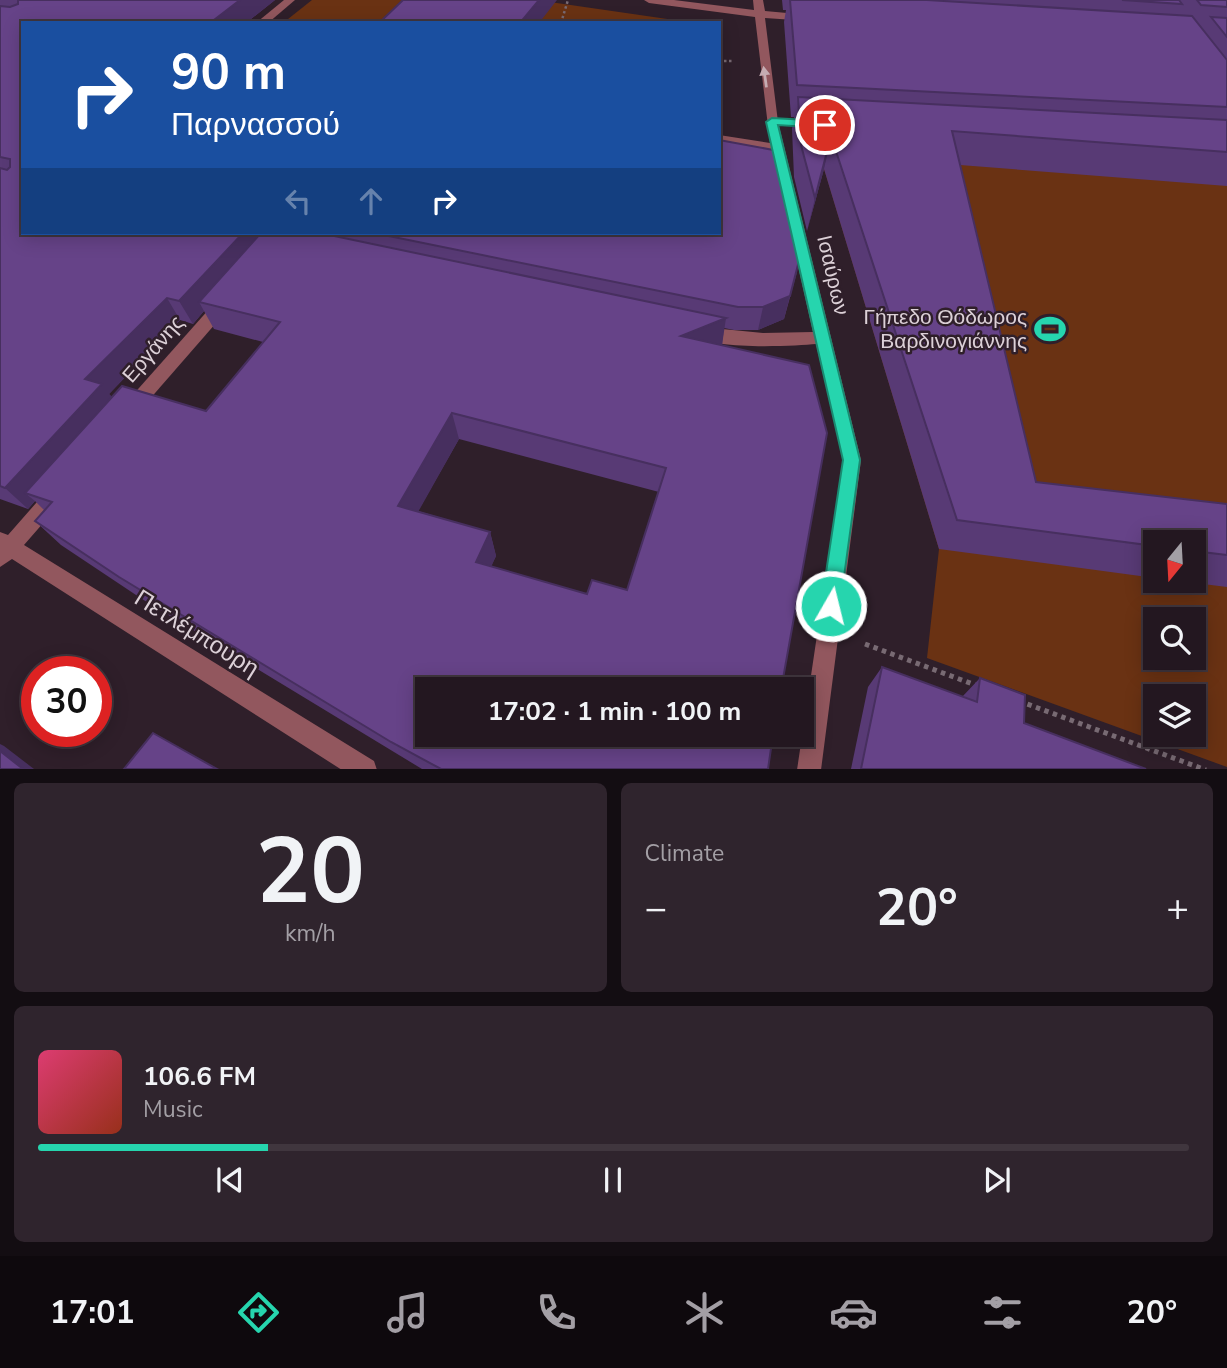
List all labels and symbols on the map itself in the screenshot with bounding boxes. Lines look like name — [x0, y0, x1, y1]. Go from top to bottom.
one-way arrow — [759, 66, 770, 88]
pin — [795, 95, 855, 155]
street label: Ισαύρων — [810, 232, 856, 318]
place label: Γήπεδο Θόδωρος Βαρδινογιάννης — [863, 303, 1027, 355]
street label: Εργάνης — [116, 309, 190, 389]
sports icon: Γήπεδο Θόδωρος Βαρδινογιάννης — [1033, 312, 1067, 346]
north arrow — [1143, 530, 1206, 593]
position arrow — [794, 569, 868, 643]
street label: Πετλέμπουρη — [129, 582, 265, 684]
speed limit sign: 30 — [21, 656, 112, 747]

